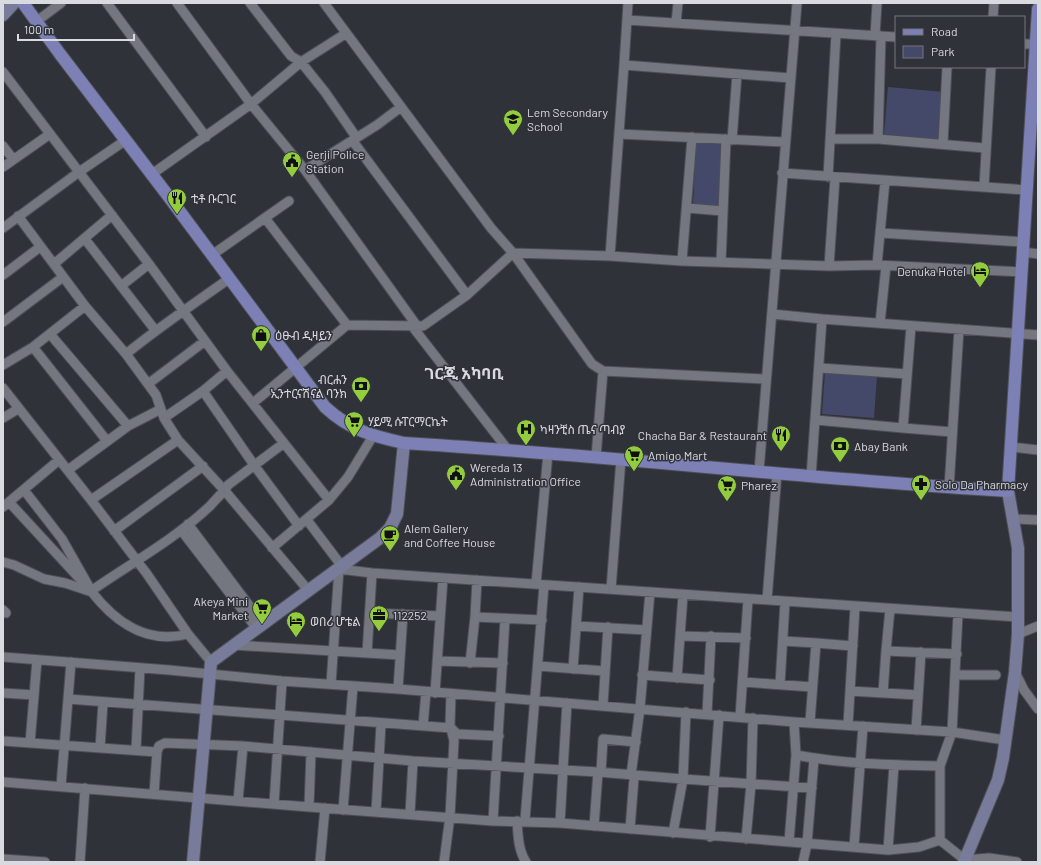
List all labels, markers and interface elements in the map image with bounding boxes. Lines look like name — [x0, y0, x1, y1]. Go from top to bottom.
scale bar — [18, 16, 134, 42]
legend — [895, 16, 1025, 68]
text: 100 m — [24, 22, 54, 36]
text: Road — [931, 24, 958, 38]
text: Park — [931, 44, 955, 58]
place label: Lem Secondary School — [527, 105, 608, 133]
school or university icon: Lem Secondary School — [502, 108, 524, 136]
place label: Gerji Police Station — [306, 147, 364, 175]
public building icon: Gerji Police Station — [281, 150, 303, 178]
restaurant icon: ቲቶ ቡርገር — [166, 187, 188, 215]
place label: ቲቶ ቡርገር — [191, 191, 236, 205]
hotel icon: Denuka Hotel — [969, 260, 991, 288]
place label: Denuka Hotel — [897, 264, 966, 278]
shop icon: ዕፁብ ዲዛይን — [250, 324, 272, 352]
place label: ዕፁብ ዲዛይን — [275, 328, 332, 342]
district label: ገርጂ አካባቢ — [425, 363, 503, 382]
place label: ብርሐን ኢንተርናሽናል ባንክ — [271, 372, 347, 400]
bank icon: ብርሐን ኢንተርናሽናል ባንክ — [350, 375, 372, 403]
supermarket icon: ሃይሚ ሱፐርማርኬት — [343, 410, 365, 438]
place label: ሃይሚ ሱፐርማርኬት — [368, 414, 449, 428]
hospital icon: ካዛንቺስ ጤና ጣብያ — [515, 418, 537, 446]
place label: ካዛንቺስ ጤና ጣብያ — [540, 422, 625, 436]
restaurant icon: Chacha Bar & Restaurant — [770, 424, 792, 452]
place label: Chacha Bar & Restaurant — [638, 428, 767, 442]
bank icon: Abay Bank — [829, 435, 851, 463]
place label: Abay Bank — [854, 439, 908, 453]
supermarket icon: Amigo Mart — [623, 444, 645, 472]
place label: Amigo Mart — [648, 448, 707, 462]
place label: Wereda 13 Administration Office — [470, 460, 581, 488]
public building icon: Wereda 13 Administration Office — [445, 463, 467, 491]
pharmacy icon: Solo Da Pharmacy — [910, 473, 932, 501]
supermarket icon: Pharez — [716, 474, 738, 502]
place label: Solo Da Pharmacy — [935, 477, 1028, 491]
place label: Pharez — [741, 478, 777, 492]
place label: Alem Gallery and Coffee House — [404, 521, 495, 549]
cafe icon: Alem Gallery and Coffee House — [379, 524, 401, 552]
place label: Akeya Mini Market — [194, 594, 248, 622]
supermarket icon: Akeya Mini Market — [251, 597, 273, 625]
office icon: 112252 — [368, 604, 390, 632]
place label: 112252 — [393, 608, 427, 622]
hotel icon: ወበሪ ሆቴል — [285, 610, 307, 638]
place label: ወበሪ ሆቴል — [310, 614, 361, 628]

